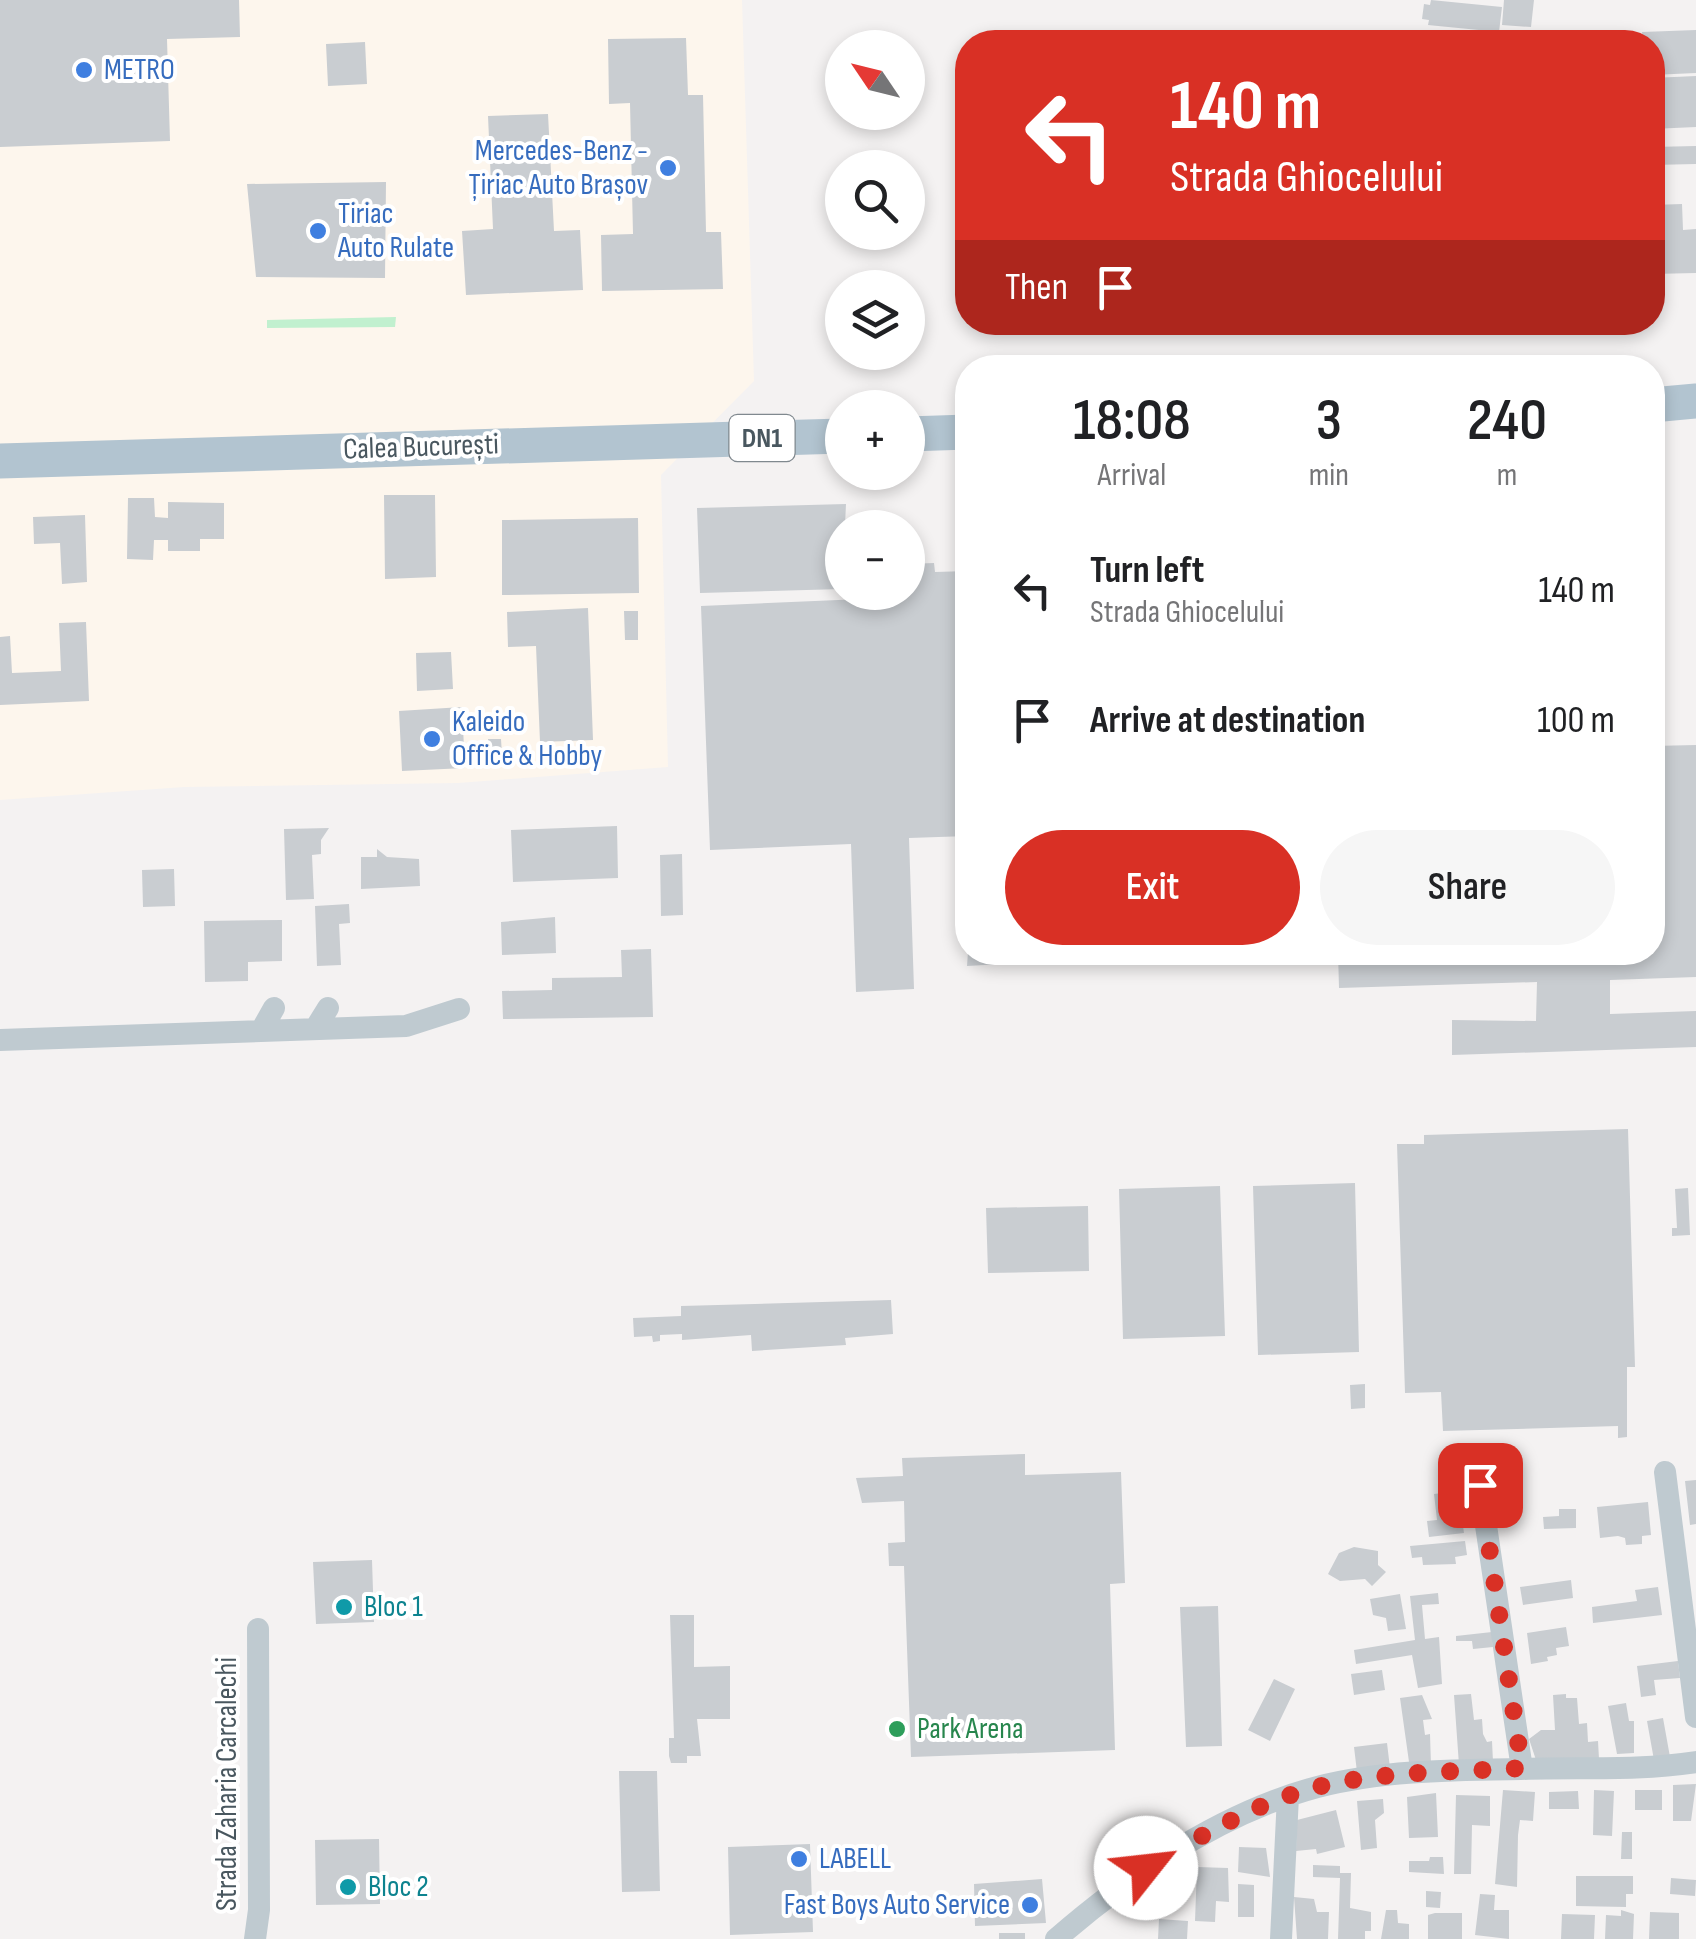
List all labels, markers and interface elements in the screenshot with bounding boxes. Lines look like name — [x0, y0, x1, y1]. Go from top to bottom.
north arrow — [825, 30, 925, 130]
map controls — [825, 30, 925, 610]
place label: METRO — [104, 52, 175, 88]
marker: METRO — [73, 59, 95, 81]
text: 140 m — [1170, 65, 1321, 149]
icon: left — [1005, 70, 1135, 200]
place label: Mercedes-Benz - Țiriac Auto Brașov — [469, 133, 648, 203]
button: search — [825, 150, 925, 250]
text: Strada Ghiocelului — [1170, 150, 1443, 205]
marker: Mercedes-Benz - Țiriac Auto Brașov — [657, 157, 679, 179]
place label: Tiriac Auto Rulate — [337, 196, 454, 266]
marker: Tiriac Auto Rulate — [307, 220, 329, 242]
icon: arrive — [1088, 260, 1143, 315]
text: Then — [1005, 265, 1068, 310]
button: layers — [825, 270, 925, 370]
text: 18:08 — [1073, 385, 1191, 457]
text: 3 — [1316, 385, 1342, 457]
text: 240 — [1467, 385, 1547, 457]
button: + — [825, 390, 925, 490]
road number: DN1 — [730, 415, 794, 461]
street label: Calea București — [343, 426, 499, 468]
text: Arrival — [1097, 456, 1166, 495]
text: min — [1309, 456, 1349, 495]
text: m — [1497, 456, 1517, 495]
button: − — [825, 510, 925, 610]
text: Turn left — [1090, 548, 1204, 593]
icon: left — [1005, 563, 1060, 618]
text: 140 m — [1538, 568, 1615, 613]
text: Strada Ghiocelului — [1090, 593, 1284, 632]
icon: arrive — [1005, 693, 1060, 748]
text: Arrive at destination — [1090, 698, 1365, 743]
text: 100 m — [1537, 698, 1615, 743]
place label: Kaleido Office & Hobby — [452, 704, 603, 774]
marker: Kaleido Office & Hobby — [421, 728, 443, 750]
button: Exit — [1005, 830, 1300, 945]
button: Share — [1320, 830, 1615, 945]
pin — [1438, 1443, 1523, 1528]
icon: arrive — [1453, 1458, 1508, 1513]
place label: Bloc 1 — [364, 1589, 423, 1625]
marker: Bloc 1 — [333, 1596, 355, 1618]
street label: Strada Zaharia Carcalechi — [209, 1657, 245, 1911]
place label: Park Arena — [917, 1711, 1024, 1747]
marker: Park Arena — [886, 1718, 908, 1740]
position arrow — [1094, 1816, 1198, 1920]
place label: LABELL — [819, 1841, 891, 1877]
marker: LABELL — [788, 1848, 810, 1870]
place label: Bloc 2 — [368, 1869, 429, 1905]
marker: Bloc 2 — [337, 1876, 359, 1898]
place label: Fast Boys Auto Service — [784, 1887, 1010, 1923]
marker: Fast Boys Auto Service — [1019, 1894, 1041, 1916]

